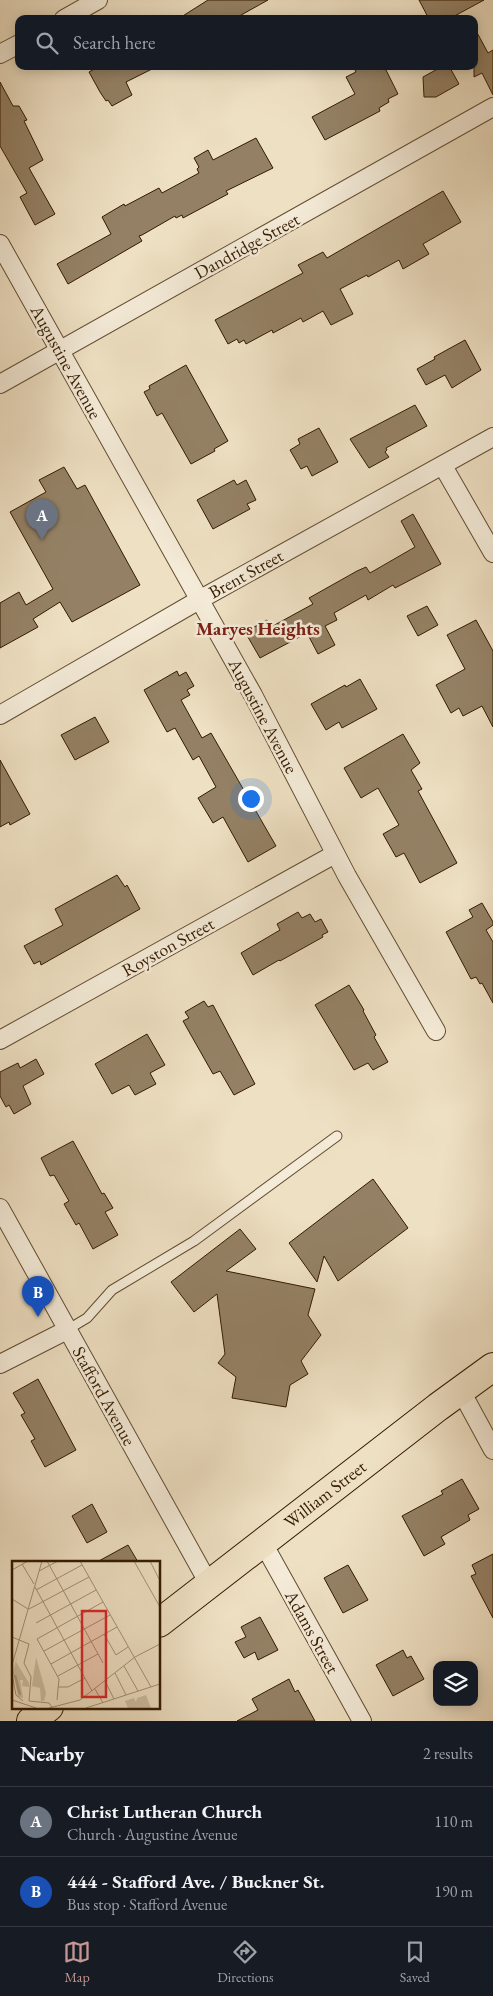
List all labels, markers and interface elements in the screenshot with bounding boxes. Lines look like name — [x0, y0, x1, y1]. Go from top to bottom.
search box — [15, 15, 478, 70]
icon: search — [33, 29, 61, 57]
text: Search here — [73, 30, 155, 55]
street label: Dandridge Street — [190, 207, 304, 284]
street label: Augustine Avenue — [25, 300, 107, 423]
pin: A — [26, 499, 58, 540]
street label: Brent Street — [204, 543, 287, 603]
district label: Maryes Heights — [196, 616, 320, 641]
street label: Augustine Avenue — [223, 653, 303, 777]
your location — [238, 786, 264, 812]
street label: Royston Street — [117, 912, 218, 981]
pin: B — [22, 1276, 54, 1317]
street label: Stafford Avenue — [68, 1342, 141, 1450]
street label: William Street — [279, 1455, 371, 1533]
inset map — [12, 1561, 160, 1708]
street label: Adams Street — [280, 1585, 345, 1678]
map controls — [433, 1661, 478, 1706]
button: layers — [433, 1661, 478, 1706]
text: Nearby — [20, 1740, 84, 1767]
text: 2 results — [423, 1743, 473, 1764]
text: Christ Lutheran Church — [67, 1799, 262, 1824]
text: A — [30, 1811, 42, 1832]
text: 110 m — [434, 1811, 473, 1832]
text: Church · Augustine Avenue — [67, 1824, 238, 1845]
text: 444 - Stafford Ave. / Buckner St. — [67, 1869, 324, 1894]
text: B — [31, 1881, 41, 1902]
text: 190 m — [434, 1881, 473, 1902]
text: Bus stop · Stafford Avenue — [67, 1894, 227, 1915]
tab: Map — [63, 1938, 91, 1986]
tab: Directions — [217, 1938, 274, 1986]
tab: Saved — [400, 1938, 430, 1986]

